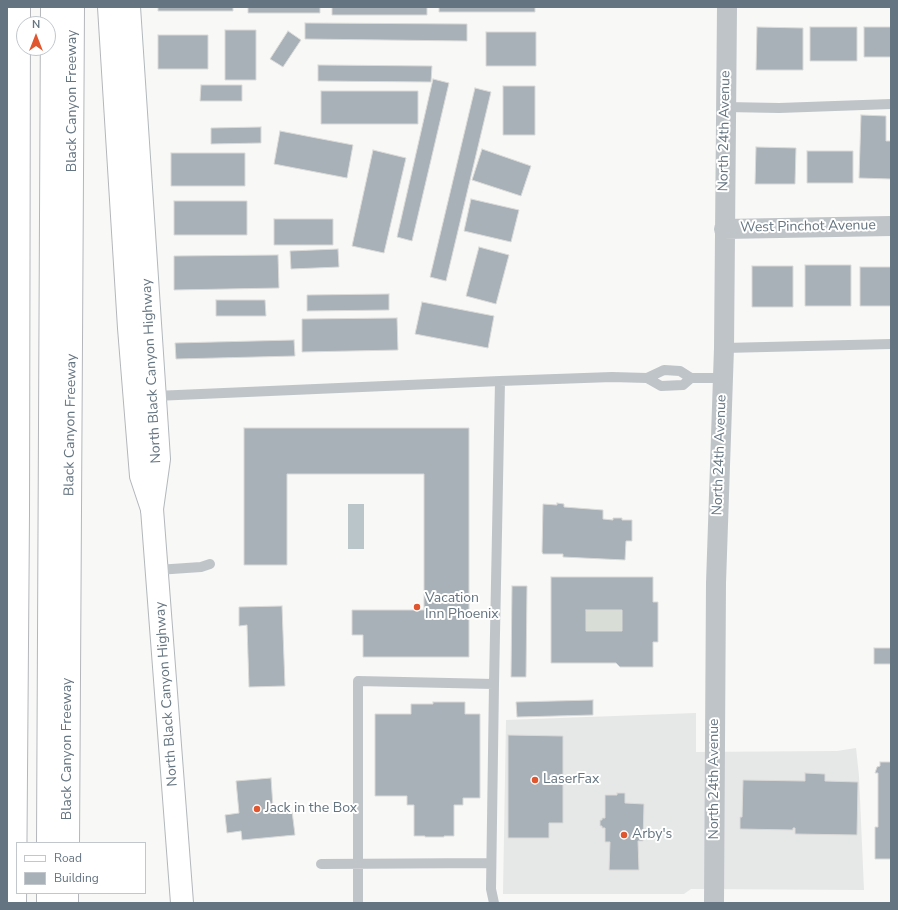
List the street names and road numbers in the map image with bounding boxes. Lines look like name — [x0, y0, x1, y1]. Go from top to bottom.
street label: Black Canyon Freeway — [65, 30, 81, 172]
street label: North 24th Avenue — [716, 70, 734, 192]
street label: West Pinchot Avenue — [740, 217, 876, 237]
street label: North Black Canyon Highway — [139, 278, 165, 464]
street label: Black Canyon Freeway — [61, 354, 81, 496]
street label: North 24th Avenue — [709, 394, 731, 516]
street label: North Black Canyon Highway — [152, 601, 182, 787]
street label: Black Canyon Freeway — [60, 678, 76, 820]
street label: North 24th Avenue — [707, 719, 723, 839]

